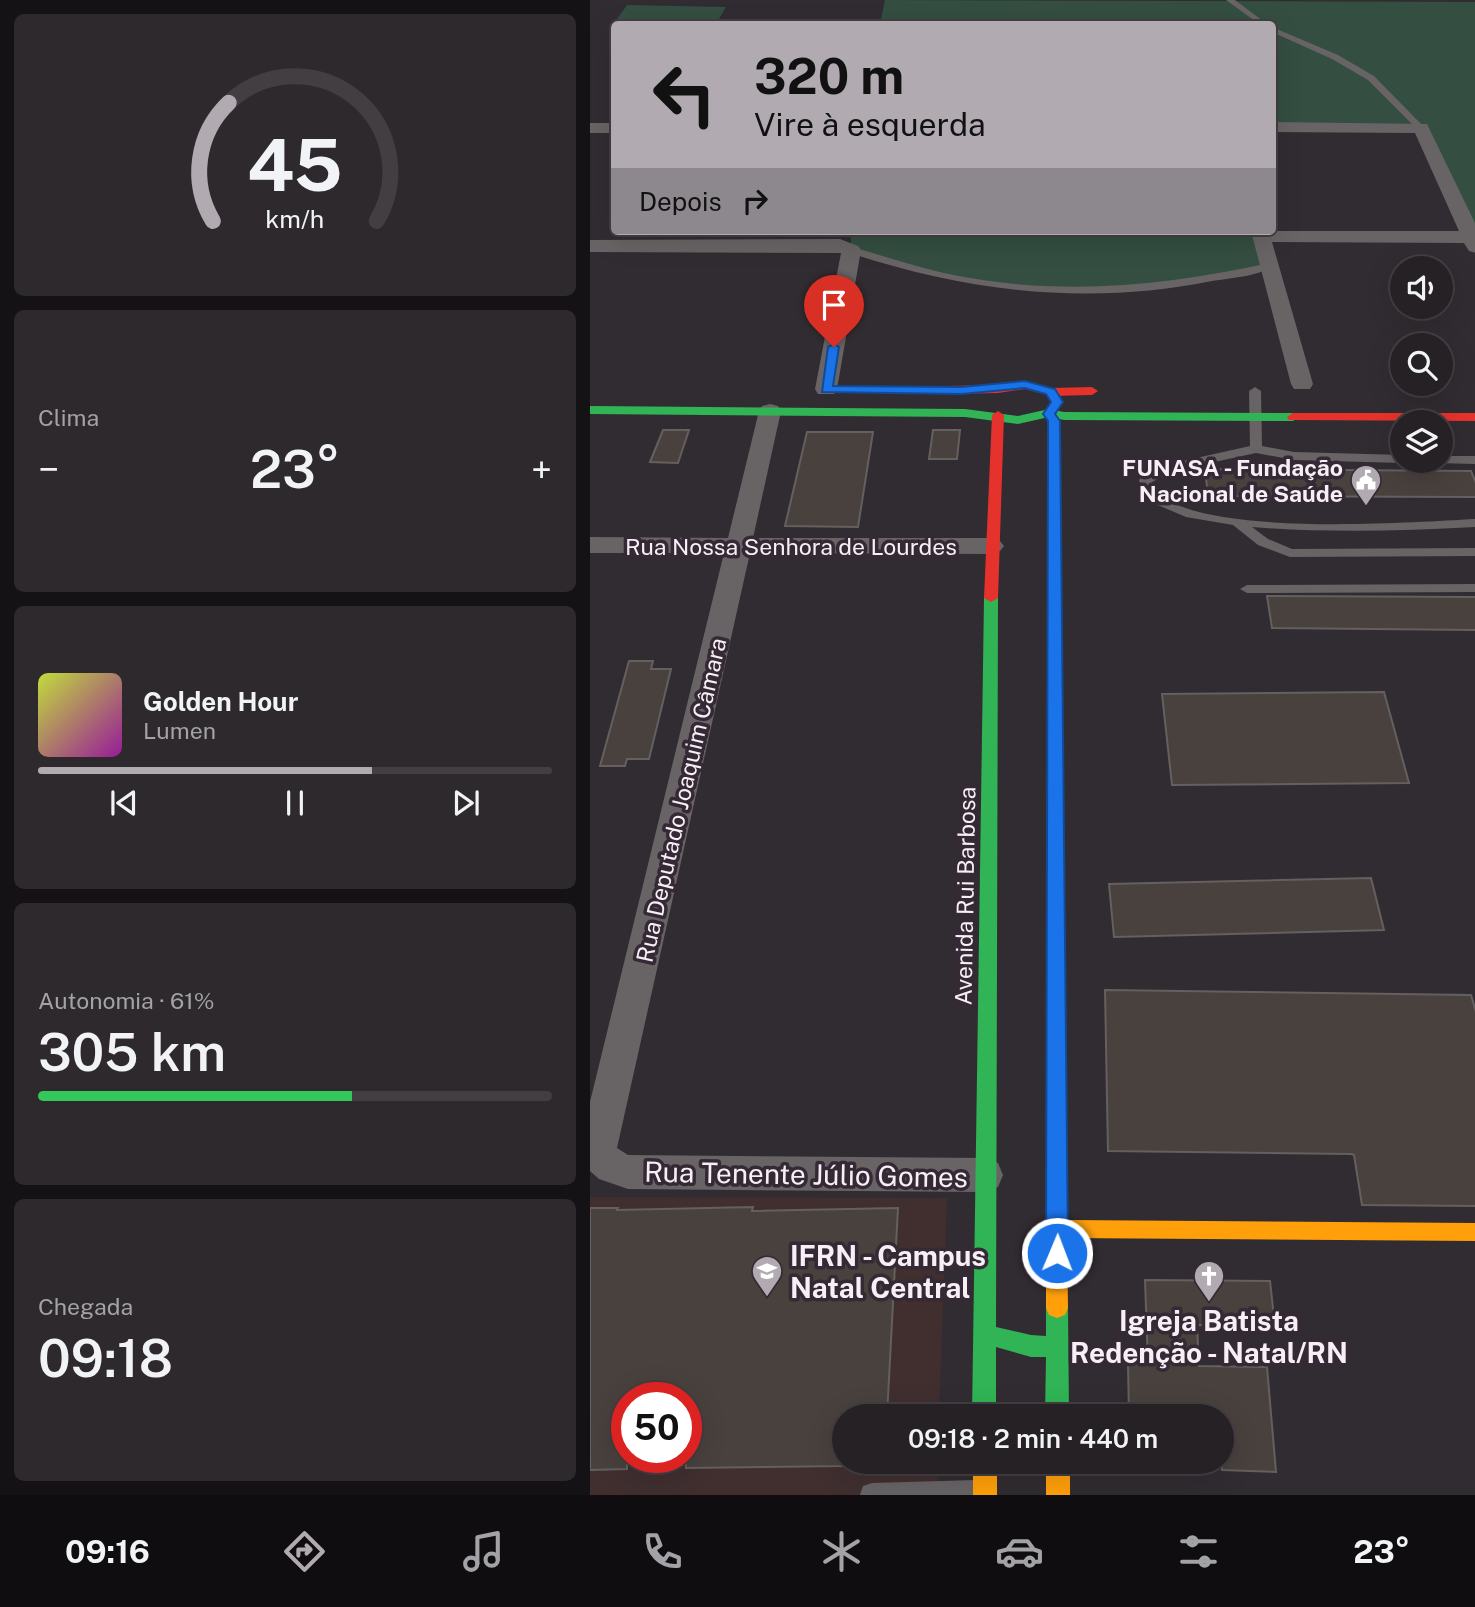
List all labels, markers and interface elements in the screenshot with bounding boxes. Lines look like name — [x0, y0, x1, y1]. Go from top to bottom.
text: 320 m — [754, 47, 904, 105]
icon: left — [639, 49, 730, 140]
text: Vire à esquerda — [754, 106, 986, 143]
text: 45 — [247, 122, 343, 207]
icon: right — [736, 182, 774, 220]
text: Depois — [639, 186, 722, 217]
text: km/h — [266, 204, 324, 234]
map controls — [1390, 256, 1453, 473]
button: sound — [1390, 256, 1453, 319]
pin — [804, 275, 864, 347]
icon: arrive — [815, 286, 853, 324]
button: search — [1390, 333, 1453, 396]
text: Clima — [38, 404, 99, 431]
button: layers — [1390, 410, 1453, 473]
text: 23° — [250, 439, 340, 500]
text: − — [38, 447, 59, 492]
text: + — [531, 447, 552, 492]
place label: FUNASA - Fundação Nacional de Saúde — [1122, 454, 1343, 507]
public building icon: FUNASA - Fundação Nacional de Saúde — [1349, 463, 1383, 507]
street label: Rua Nossa Senhora de Lourdes — [625, 533, 957, 560]
street label: Rua Deputado Joaquim Câmara — [630, 635, 732, 965]
text: Golden Hour — [143, 686, 298, 717]
text: Lumen — [143, 717, 216, 744]
icon: previous — [105, 784, 143, 822]
icon: pause — [276, 784, 314, 822]
icon: next — [447, 784, 485, 822]
street label: Avenida Rui Barbosa — [950, 786, 980, 1006]
text: Autonomia · 61% — [38, 987, 215, 1014]
text: 305 km — [38, 1022, 226, 1083]
street label: Rua Tenente Júlio Gomes — [644, 1155, 968, 1193]
position arrow — [1020, 1216, 1094, 1290]
place label: IFRN - Campus Natal Central — [790, 1239, 986, 1304]
school or university icon: IFRN - Campus Natal Central — [750, 1254, 784, 1298]
church icon: Igreja Batista Redenção - Natal/RN — [1192, 1259, 1226, 1303]
text: Chegada — [38, 1293, 133, 1320]
place label: Igreja Batista Redenção - Natal/RN — [1070, 1304, 1348, 1369]
text: 09:18 — [38, 1328, 173, 1389]
speed limit sign: 50 — [611, 1382, 702, 1473]
text: 09:18 · 2 min · 440 m — [908, 1423, 1158, 1454]
icon: directions — [280, 1527, 329, 1576]
icon: music — [459, 1527, 508, 1576]
icon: phone — [638, 1527, 687, 1576]
icon: climate — [817, 1527, 866, 1576]
icon: car — [995, 1527, 1044, 1576]
icon: filters — [1174, 1527, 1223, 1576]
text: 09:16 — [65, 1533, 150, 1570]
text: 23° — [1353, 1533, 1410, 1570]

